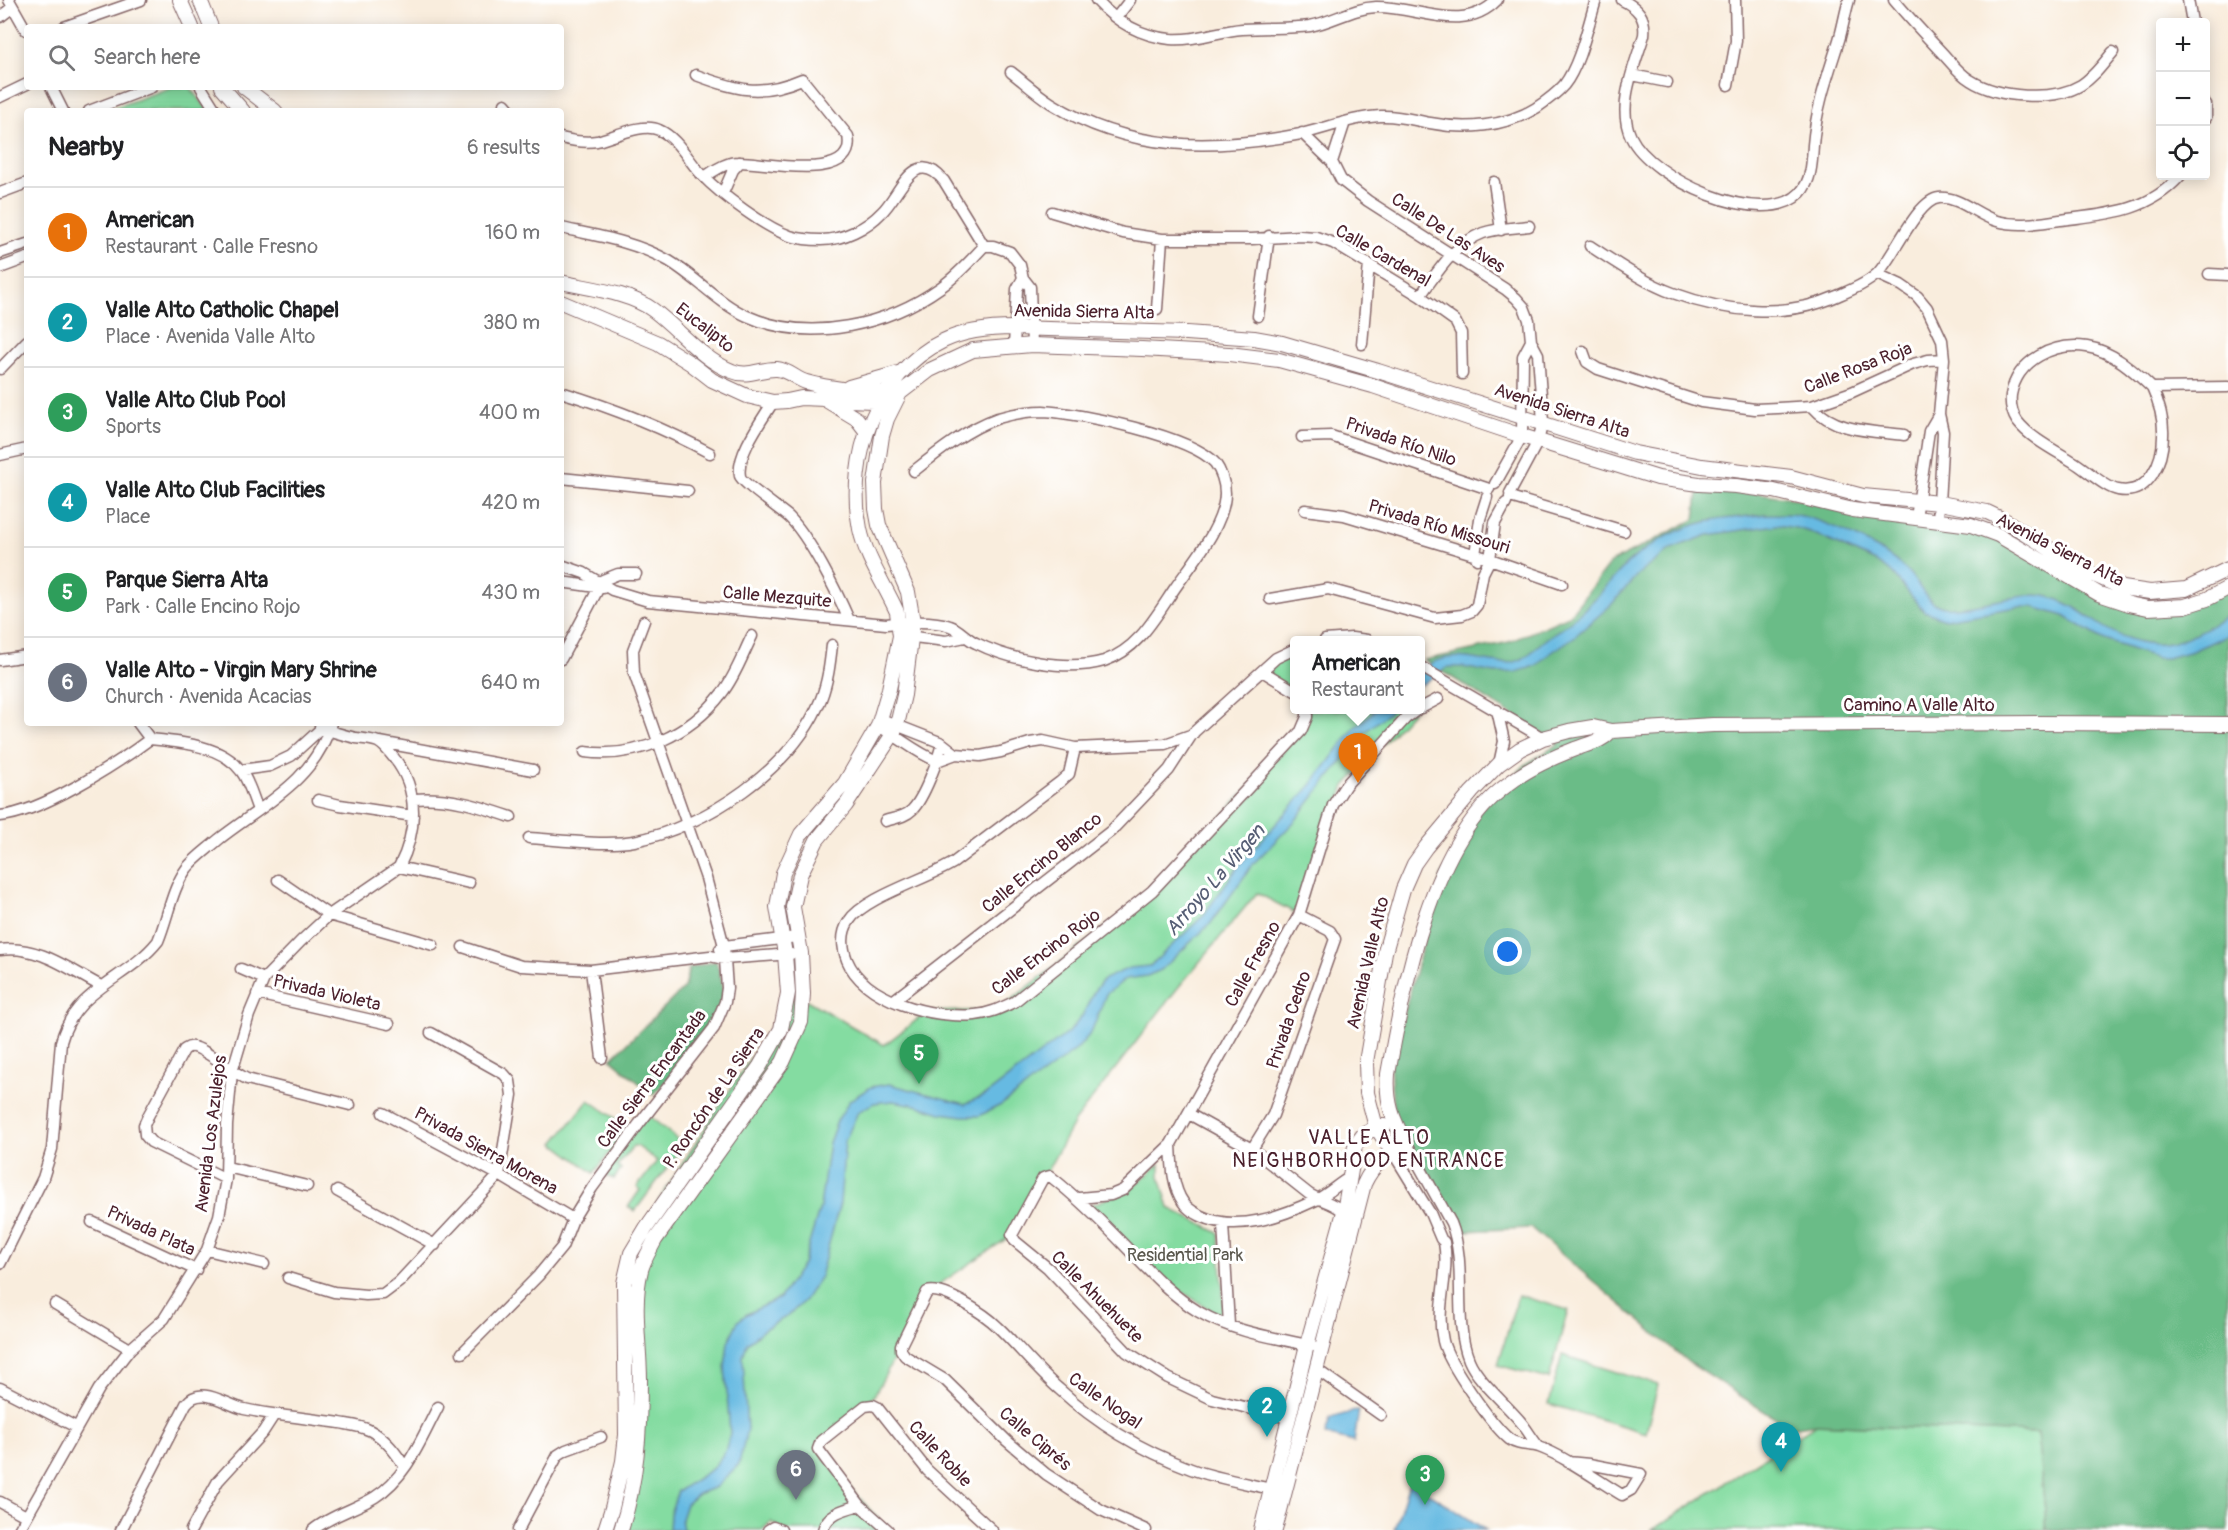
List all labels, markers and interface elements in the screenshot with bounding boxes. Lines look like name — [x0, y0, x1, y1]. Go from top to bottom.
map controls — [2156, 18, 2210, 180]
button: + — [2156, 18, 2210, 72]
search box — [24, 24, 564, 90]
icon: search — [45, 41, 78, 74]
text: Search here — [93, 43, 200, 71]
button: − — [2156, 72, 2210, 126]
button: locate — [2156, 126, 2210, 180]
text: Nearby — [48, 131, 124, 163]
text: 6 results — [467, 135, 540, 160]
street label: Calle De Las Aves — [1387, 188, 1509, 278]
text: American — [105, 206, 194, 234]
street label: Calle Cardenal — [1331, 219, 1435, 293]
text: 1 — [64, 220, 71, 245]
text: 160 m — [485, 220, 540, 245]
text: Restaurant · Calle Fresno — [105, 234, 318, 259]
text: Valle Alto Catholic Chapel — [105, 296, 339, 324]
street label: Eucalipto — [671, 298, 739, 358]
street label: Avenida Sierra Alta — [1013, 299, 1155, 325]
text: 2 — [62, 310, 73, 335]
text: 380 m — [483, 310, 540, 335]
text: Place · Avenida Valle Alto — [105, 324, 315, 349]
street label: Calle Rosa Roja — [1801, 337, 1915, 399]
street label: Avenida Sierra Alta — [1491, 378, 1633, 444]
text: Valle Alto Club Pool — [105, 386, 286, 414]
text: 3 — [62, 400, 73, 425]
text: 400 m — [479, 400, 540, 425]
street label: Privada Río Nilo — [1343, 412, 1460, 472]
text: Sports — [105, 414, 161, 439]
text: Valle Alto Club Facilities — [105, 476, 325, 504]
text: 4 — [62, 490, 73, 515]
text: 420 m — [481, 490, 540, 515]
street label: Privada Río Missouri — [1365, 495, 1513, 559]
text: Place — [105, 504, 150, 529]
street label: Avenida Sierra Alta — [1992, 508, 2128, 592]
text: Parque Sierra Alta — [105, 566, 268, 594]
text: 5 — [62, 580, 73, 605]
text: 430 m — [481, 580, 540, 605]
street label: Calle Mezquite — [722, 581, 832, 613]
text: Park · Calle Encino Rojo — [105, 594, 300, 619]
popup — [1290, 636, 1425, 714]
text: American — [1311, 649, 1400, 677]
text: Valle Alto - Virgin Mary Shrine — [105, 656, 377, 684]
text: 6 — [62, 670, 73, 695]
text: 640 m — [481, 670, 540, 695]
text: Restaurant — [1311, 677, 1404, 702]
text: Church · Avenida Acacias — [105, 684, 312, 709]
street label: Camino A Valle Alto — [1843, 694, 1995, 717]
pin: 1 — [1338, 734, 1378, 783]
street label: Calle Encino Blanco — [977, 807, 1107, 918]
water label: Arroyo La Virgen — [1160, 818, 1271, 941]
street label: Avenida Valle Alto — [1342, 894, 1394, 1031]
street label: Calle Encino Rojo — [987, 903, 1105, 1000]
street label: Calle Fresno — [1220, 917, 1286, 1011]
your location — [1493, 937, 1522, 966]
street label: Privada Cedro — [1262, 968, 1317, 1072]
street label: Privada Violeta — [271, 969, 383, 1017]
street label: Calle Sierra Encantada — [592, 1005, 712, 1153]
street label: P. Roncón de La Sierra — [658, 1023, 770, 1173]
pin: 5 — [900, 1034, 938, 1084]
street label: Avenida Los Azulejos — [190, 1054, 232, 1214]
street label: Privada Sierra Morena — [410, 1102, 562, 1200]
district label: VALLE ALTO NEIGHBORHOOD ENTRANCE — [1232, 1125, 1506, 1173]
street label: Privada Plata — [103, 1201, 199, 1261]
park label: Residential Park — [1127, 1244, 1244, 1267]
street label: Calle Ahuehuete — [1046, 1246, 1148, 1348]
street label: Calle Nogal — [1064, 1367, 1146, 1435]
pin: 2 — [1248, 1388, 1286, 1437]
street label: Calle Ciprés — [994, 1402, 1076, 1476]
street label: Calle Roble — [903, 1416, 977, 1492]
pin: 4 — [1762, 1422, 1800, 1472]
pin: 6 — [776, 1450, 816, 1500]
pin: 3 — [1406, 1456, 1444, 1505]

